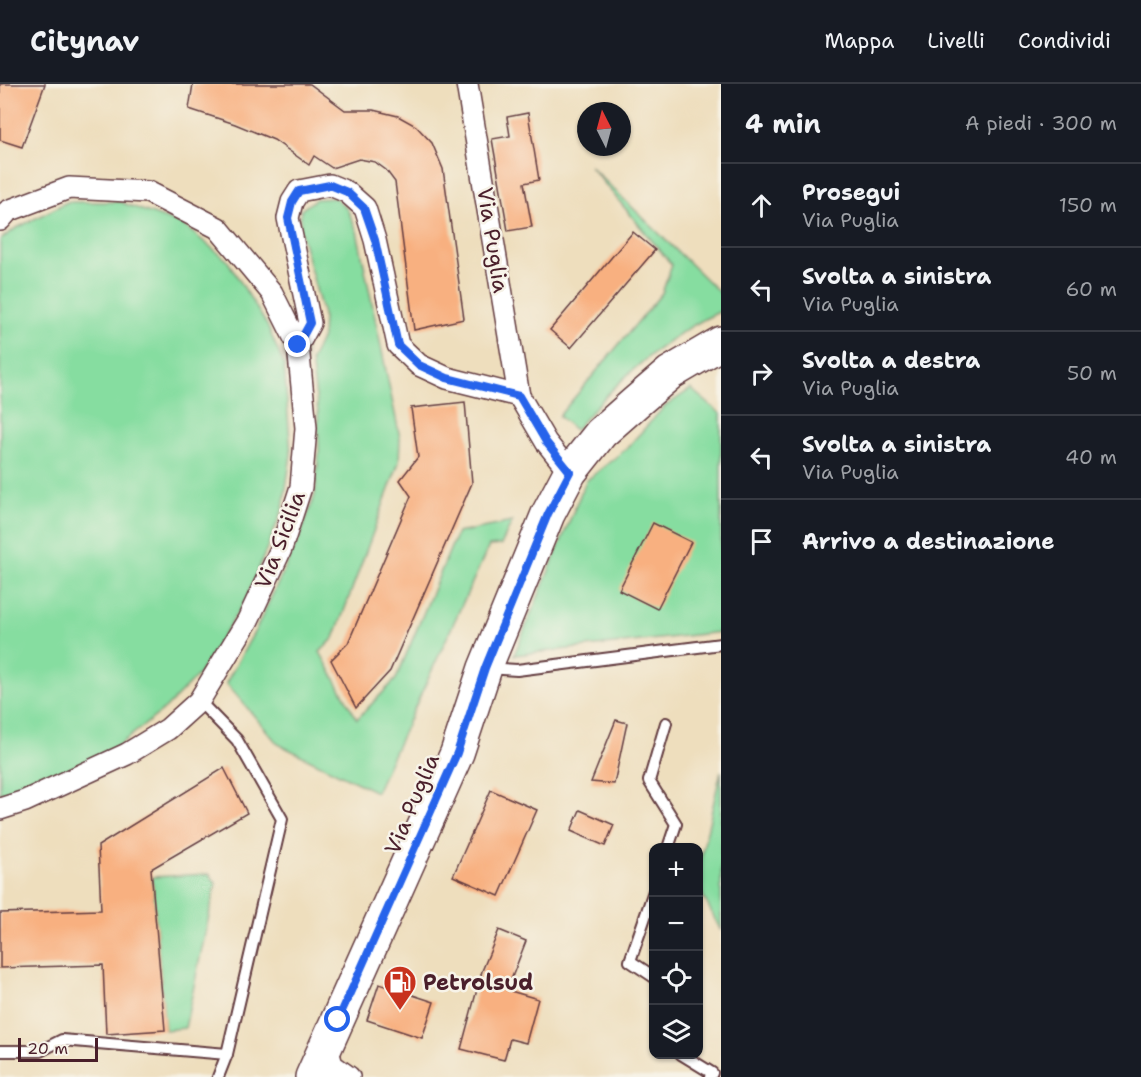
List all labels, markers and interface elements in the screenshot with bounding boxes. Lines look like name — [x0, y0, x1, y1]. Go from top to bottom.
text: Citynav — [30, 22, 139, 60]
text: Mappa — [824, 27, 894, 55]
text: Livelli — [927, 27, 985, 55]
text: Condividi — [1018, 27, 1111, 55]
north arrow — [577, 102, 631, 156]
text: 4 min — [745, 106, 821, 141]
text: A piedi · 300 m — [965, 110, 1117, 136]
text: Prosegui — [802, 178, 900, 207]
street label: Via Puglia — [470, 185, 516, 295]
icon: ahead — [745, 189, 778, 222]
text: 150 m — [1059, 192, 1117, 218]
text: Via Puglia — [802, 207, 899, 233]
text: Svolta a sinistra — [802, 262, 991, 291]
icon: left — [745, 273, 778, 306]
text: 60 m — [1065, 276, 1117, 302]
text: Via Puglia — [802, 291, 899, 317]
route end — [284, 331, 310, 357]
text: Svolta a destra — [802, 346, 980, 375]
icon: right — [745, 357, 778, 390]
text: 50 m — [1067, 360, 1117, 386]
text: Via Puglia — [802, 375, 899, 401]
text: Svolta a sinistra — [802, 430, 991, 459]
icon: left — [745, 441, 778, 474]
text: 40 m — [1065, 444, 1117, 470]
text: Via Puglia — [802, 459, 899, 485]
street label: Via Sicilia — [248, 487, 312, 593]
icon: arrive — [745, 525, 778, 558]
text: Arrivo a destinazione — [802, 527, 1054, 556]
street label: Via Puglia — [378, 749, 446, 859]
map controls — [649, 843, 703, 1059]
button: + — [649, 843, 703, 897]
button: − — [649, 897, 703, 951]
button: locate — [649, 951, 703, 1005]
fuel station icon: Petrolsud — [382, 964, 418, 1011]
place label: Petrolsud — [423, 968, 533, 997]
button: layers — [649, 1005, 703, 1059]
route start — [324, 1006, 350, 1032]
scale bar — [18, 1035, 98, 1062]
text: 20 m — [27, 1038, 68, 1059]

